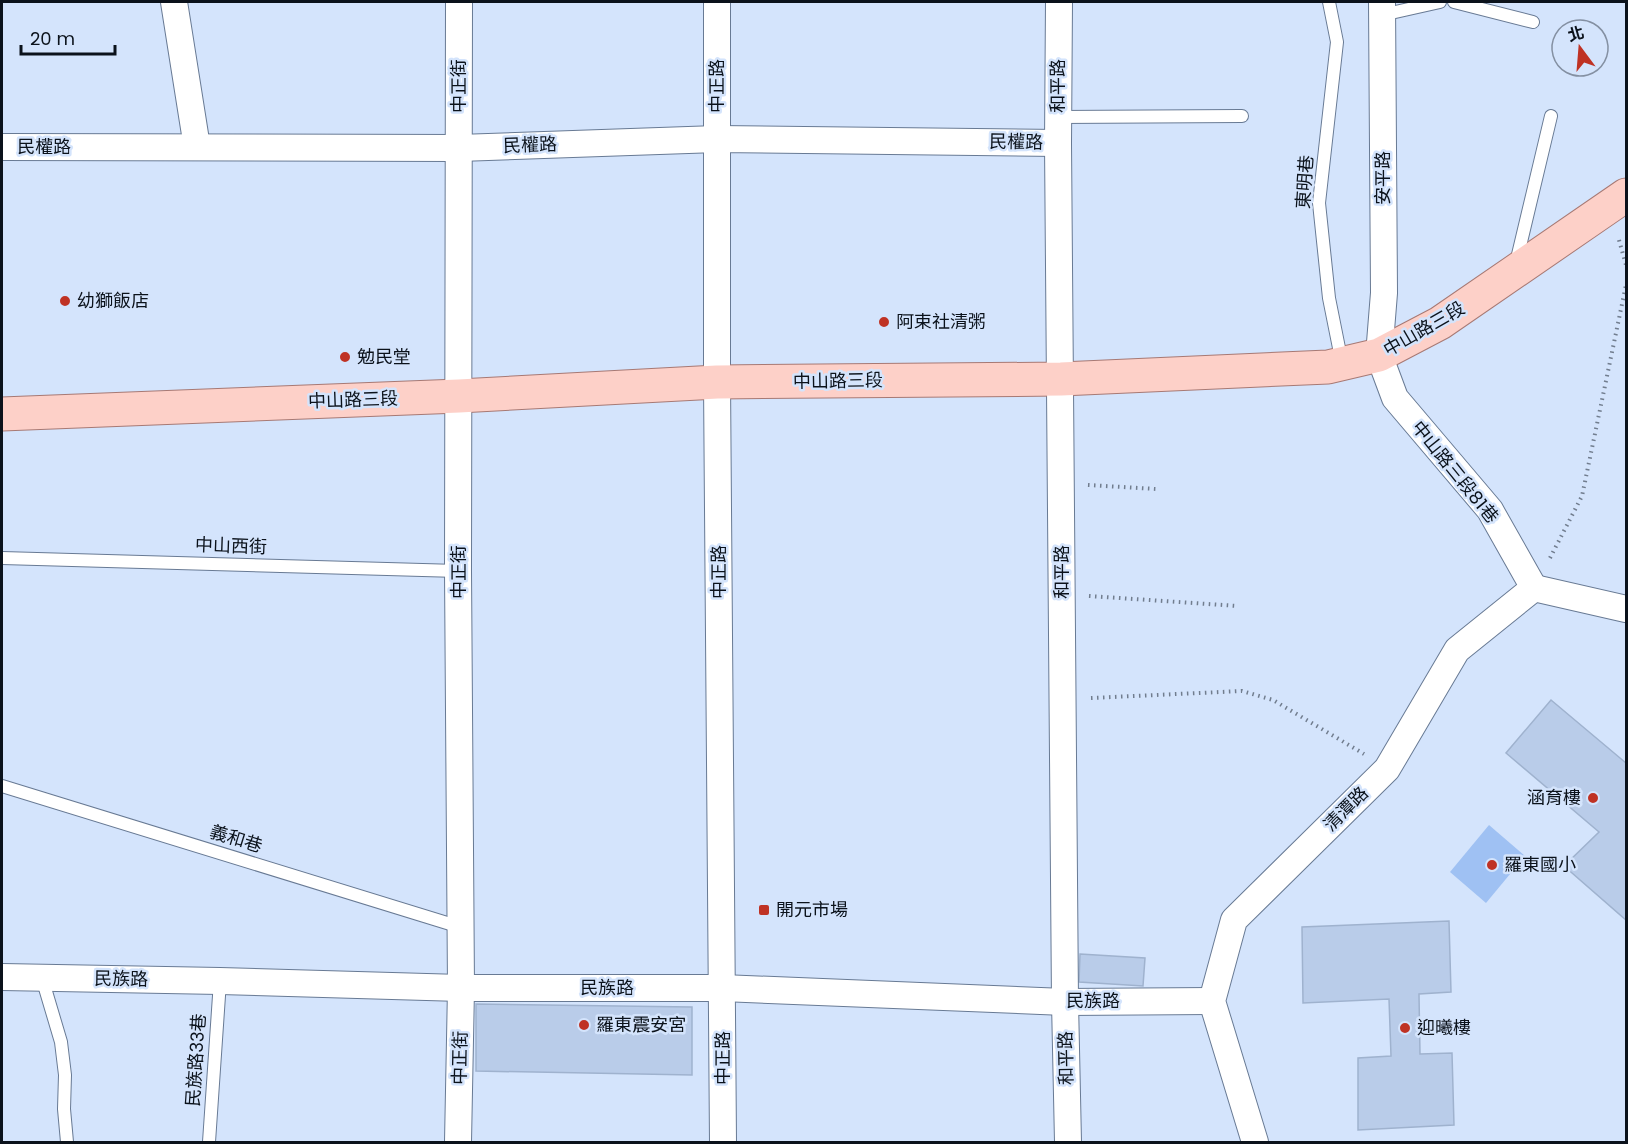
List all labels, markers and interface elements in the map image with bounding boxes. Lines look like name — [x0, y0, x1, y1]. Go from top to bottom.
scale bar — [21, 18, 116, 56]
north arrow — [1550, 18, 1610, 78]
text: 北 — [1565, 21, 1587, 47]
text: 20 m — [30, 26, 75, 51]
street label: 中正街 — [446, 59, 471, 113]
street label: 中正路 — [704, 59, 729, 113]
street label: 和平路 — [1045, 59, 1070, 113]
street label: 民權路 — [989, 129, 1043, 154]
street label: 民權路 — [503, 131, 557, 158]
street label: 民權路 — [17, 134, 71, 159]
street label: 安平路 — [1370, 151, 1395, 205]
street label: 東明巷 — [1290, 154, 1319, 210]
place label: 幼獅飯店 — [77, 288, 149, 313]
marker: 幼獅飯店 — [58, 294, 72, 308]
street label: 中山路三段 — [1379, 295, 1469, 362]
place label: 阿束社清粥 — [896, 309, 986, 334]
marker: 阿束社清粥 — [877, 315, 891, 329]
place label: 勉民堂 — [357, 344, 411, 369]
marker: 勉民堂 — [338, 350, 352, 364]
street label: 中山路三段 — [793, 367, 883, 394]
street label: 中山路三段 — [308, 385, 398, 414]
street label: 中山路三段81巷 — [1406, 415, 1504, 528]
street label: 中山西街 — [195, 532, 267, 559]
street label: 中正街 — [446, 545, 471, 599]
street label: 中正路 — [706, 545, 731, 599]
street label: 和平路 — [1049, 545, 1074, 599]
street label: 清潭路 — [1318, 781, 1374, 837]
place label: 涵育樓 — [1527, 785, 1581, 810]
marker: 涵育樓 — [1586, 791, 1600, 805]
street label: 義和巷 — [207, 819, 266, 858]
place label: 羅東國小 — [1504, 852, 1576, 877]
marker: 羅東國小 — [1485, 858, 1499, 872]
place label: 開元市場 — [776, 897, 848, 922]
marker: 開元市場 — [757, 903, 771, 917]
street label: 民族路 — [94, 966, 148, 991]
street label: 民族路 — [580, 975, 634, 1000]
street label: 民族路 — [1066, 988, 1120, 1013]
place label: 羅東震安宮 — [596, 1012, 686, 1037]
street label: 民族路33巷 — [180, 1013, 211, 1107]
place label: 迎曦樓 — [1417, 1015, 1471, 1040]
marker: 羅東震安宮 — [577, 1018, 591, 1032]
marker: 迎曦樓 — [1398, 1021, 1412, 1035]
street label: 中正街 — [447, 1031, 472, 1085]
street label: 中正路 — [710, 1031, 735, 1085]
street label: 和平路 — [1053, 1031, 1078, 1085]

